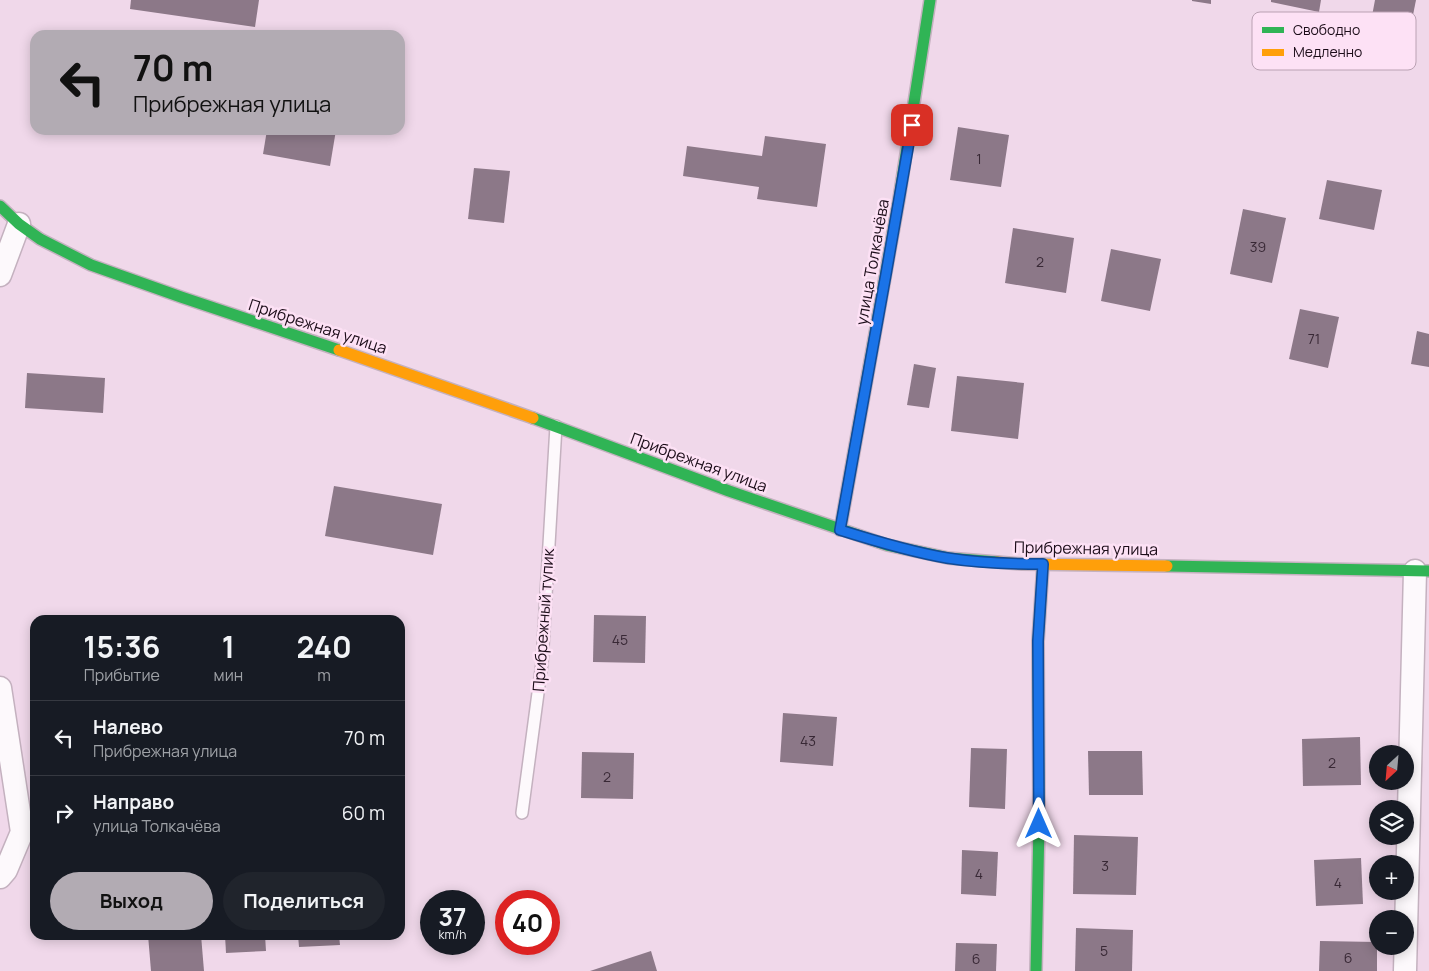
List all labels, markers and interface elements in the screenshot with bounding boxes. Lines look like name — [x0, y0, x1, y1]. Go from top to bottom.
legend — [1252, 12, 1416, 70]
text: Свободно — [1293, 20, 1360, 39]
text: Медленно — [1293, 42, 1362, 61]
text: 70 m — [133, 44, 213, 92]
icon: left — [50, 50, 115, 115]
text: Прибрежная улица — [133, 89, 331, 119]
pin — [891, 104, 933, 146]
icon: arrive — [898, 111, 926, 139]
house number: 1 — [976, 149, 982, 168]
street label: улица Толкачёва — [850, 197, 894, 327]
house number: 39 — [1250, 237, 1266, 256]
house number: 2 — [1036, 252, 1044, 271]
street label: Прибрежная улица — [246, 293, 390, 359]
house number: 71 — [1308, 329, 1320, 348]
street label: Прибрежная улица — [627, 427, 771, 497]
street label: Прибрежная улица — [1014, 536, 1158, 560]
street label: Прибрежный тупик — [527, 546, 559, 692]
text: 15:36 — [83, 626, 160, 667]
text: 1 — [222, 626, 235, 667]
text: 240 — [296, 626, 352, 667]
house number: 45 — [612, 630, 628, 649]
text: Прибытие — [84, 664, 160, 686]
text: мин — [214, 664, 243, 686]
text: m — [317, 664, 331, 686]
text: Налево — [93, 714, 163, 740]
icon: left — [50, 724, 78, 752]
text: 70 m — [344, 725, 385, 751]
house number: 43 — [800, 731, 816, 750]
text: Прибрежная улица — [93, 740, 237, 762]
north arrow — [1369, 745, 1414, 790]
map controls — [1369, 745, 1414, 955]
house number: 2 — [1328, 753, 1336, 772]
house number: 2 — [603, 767, 611, 786]
text: Направо — [93, 789, 174, 815]
position arrow — [1012, 797, 1064, 849]
icon: right — [50, 799, 78, 827]
text: 60 m — [342, 800, 385, 826]
button: layers — [1369, 800, 1414, 845]
text: улица Толкачёва — [93, 815, 221, 837]
button: + — [1369, 855, 1414, 900]
house number: 3 — [1101, 856, 1109, 875]
house number: 4 — [975, 864, 983, 883]
button: Выход — [50, 872, 213, 930]
button: Поделиться — [223, 872, 385, 930]
house number: 4 — [1334, 873, 1342, 892]
speed limit sign: 40 — [495, 890, 560, 955]
text: 37 — [439, 899, 466, 934]
button: − — [1369, 910, 1414, 955]
text: km/h — [439, 926, 466, 943]
house number: 5 — [1100, 941, 1108, 960]
house number: 6 — [1344, 948, 1352, 967]
house number: 6 — [972, 949, 980, 968]

